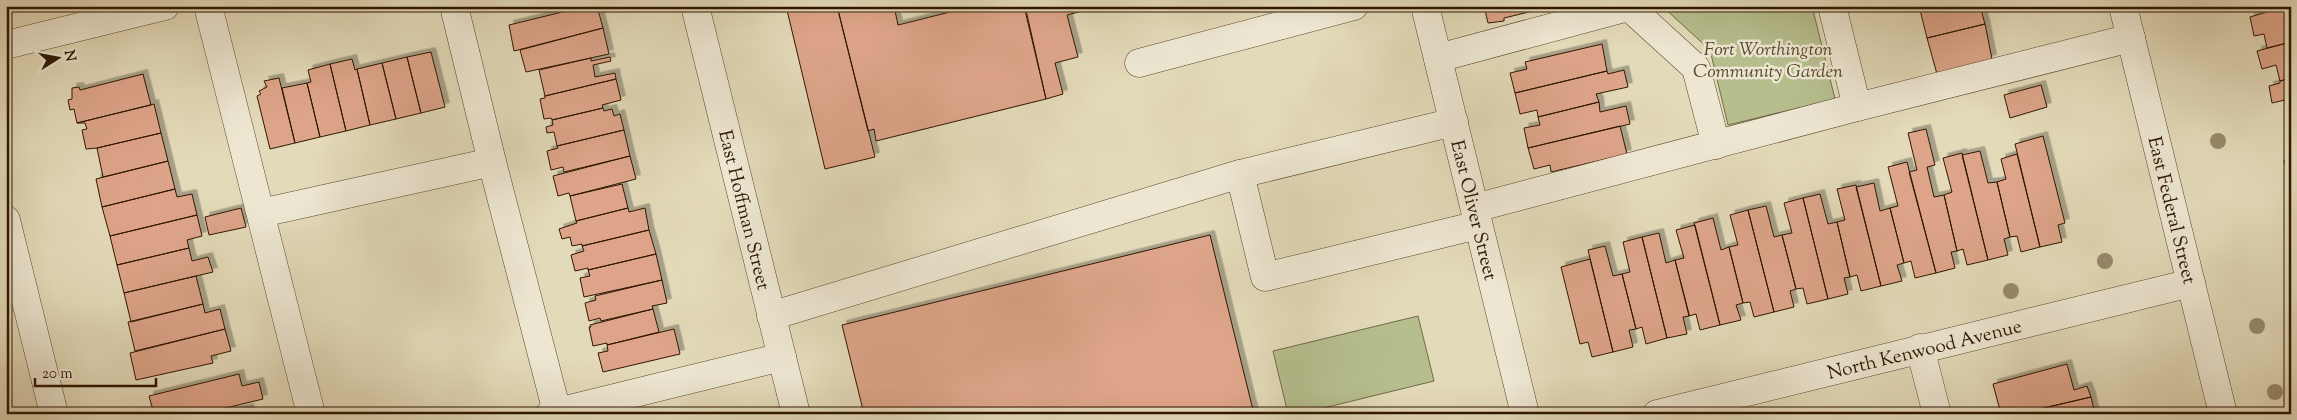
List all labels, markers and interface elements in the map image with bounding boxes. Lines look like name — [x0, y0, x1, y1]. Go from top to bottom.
north arrow — [32, 32, 82, 82]
park label: Fort Worthington Community Garden — [1693, 37, 1843, 86]
text: N — [58, 49, 80, 63]
street label: East Hoffman Street — [710, 128, 776, 294]
street label: East Federal Street — [2139, 134, 2202, 288]
street label: East Oliver Street — [1442, 138, 1503, 284]
street label: North Kenwood Avenue — [1825, 314, 2025, 388]
scale bar — [35, 355, 156, 387]
text: 20 m — [42, 364, 73, 385]

